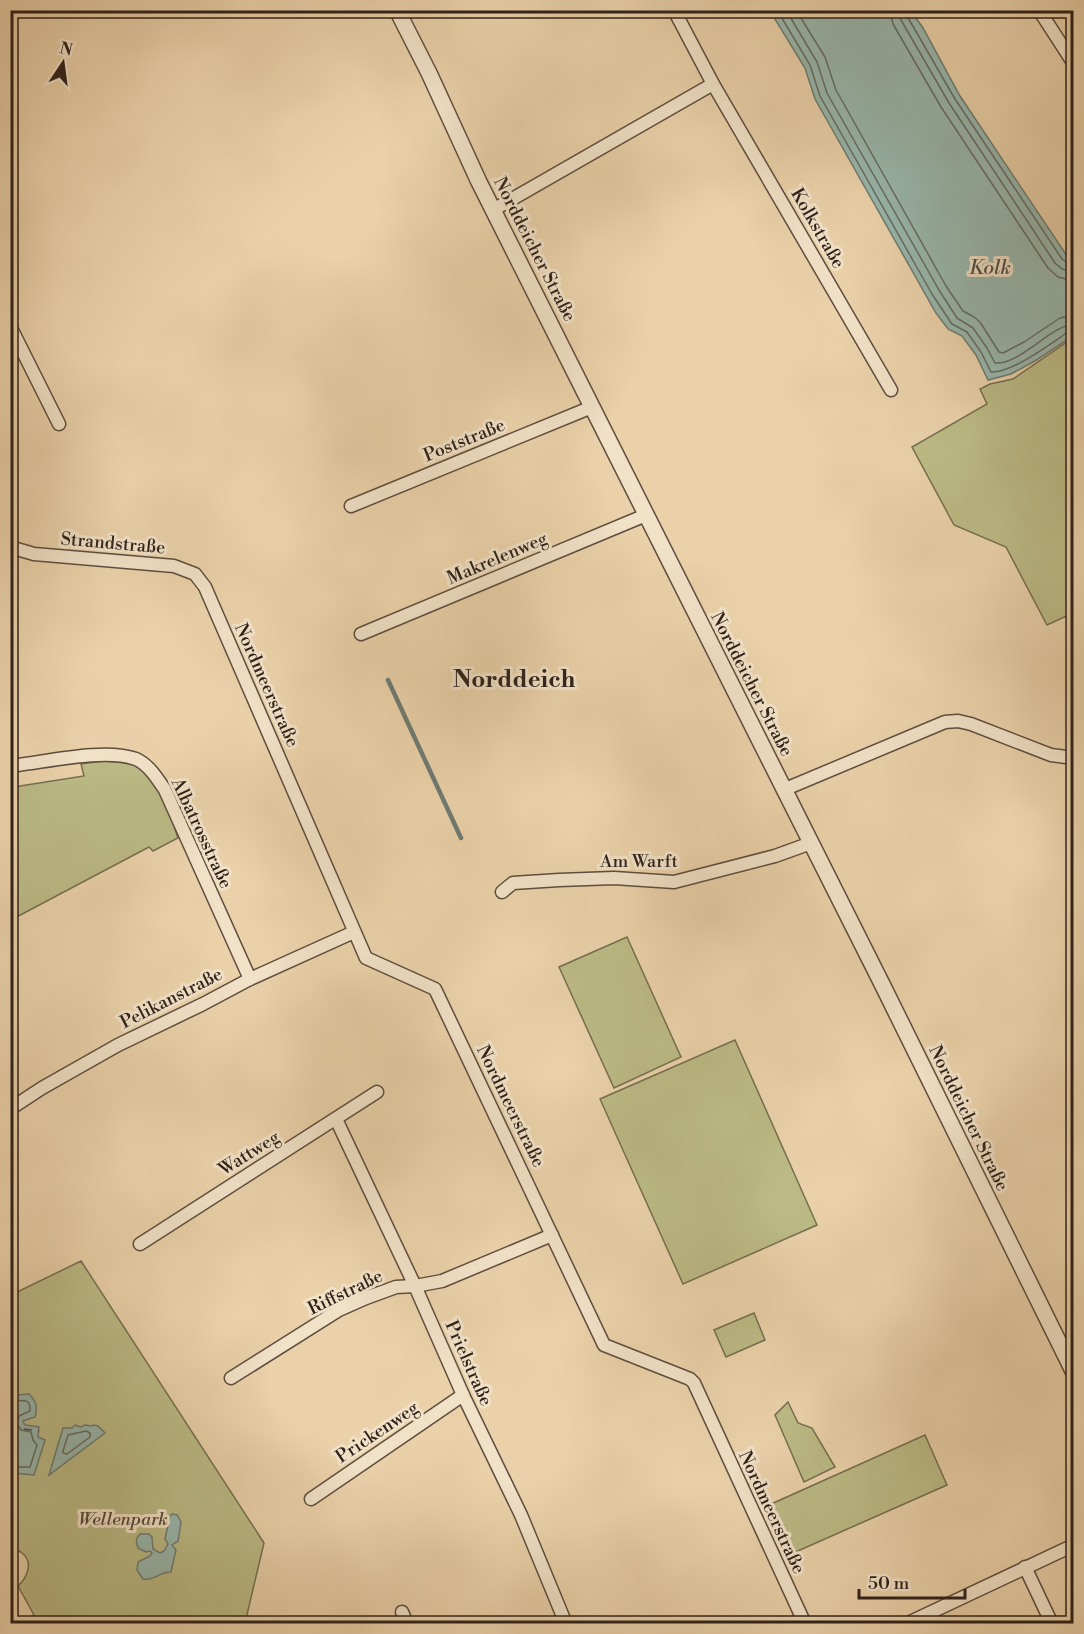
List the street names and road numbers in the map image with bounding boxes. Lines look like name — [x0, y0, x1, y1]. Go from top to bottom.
street label: Norddeicher Straße — [488, 173, 581, 325]
street label: Kolkstraße — [785, 184, 850, 273]
street label: Poststraße — [420, 414, 508, 467]
street label: Strandstraße — [60, 527, 166, 560]
street label: Makrelenweg — [443, 527, 552, 590]
street label: Norddeicher Straße — [705, 608, 798, 760]
street label: Nordmeerstraße — [229, 620, 304, 751]
street label: Albatrosstraße — [165, 773, 237, 892]
street label: Am Warft — [599, 850, 679, 873]
street label: Pelikanstraße — [116, 963, 226, 1034]
street label: Nordmeerstraße — [471, 1041, 550, 1171]
street label: Norddeicher Straße — [923, 1042, 1014, 1195]
street label: Wattweg — [214, 1125, 285, 1182]
street label: Riffstraße — [304, 1264, 386, 1320]
street label: Prielstraße — [439, 1317, 498, 1410]
street label: Prickenweg — [331, 1396, 424, 1469]
street label: Nordmeerstraße — [733, 1447, 810, 1577]

